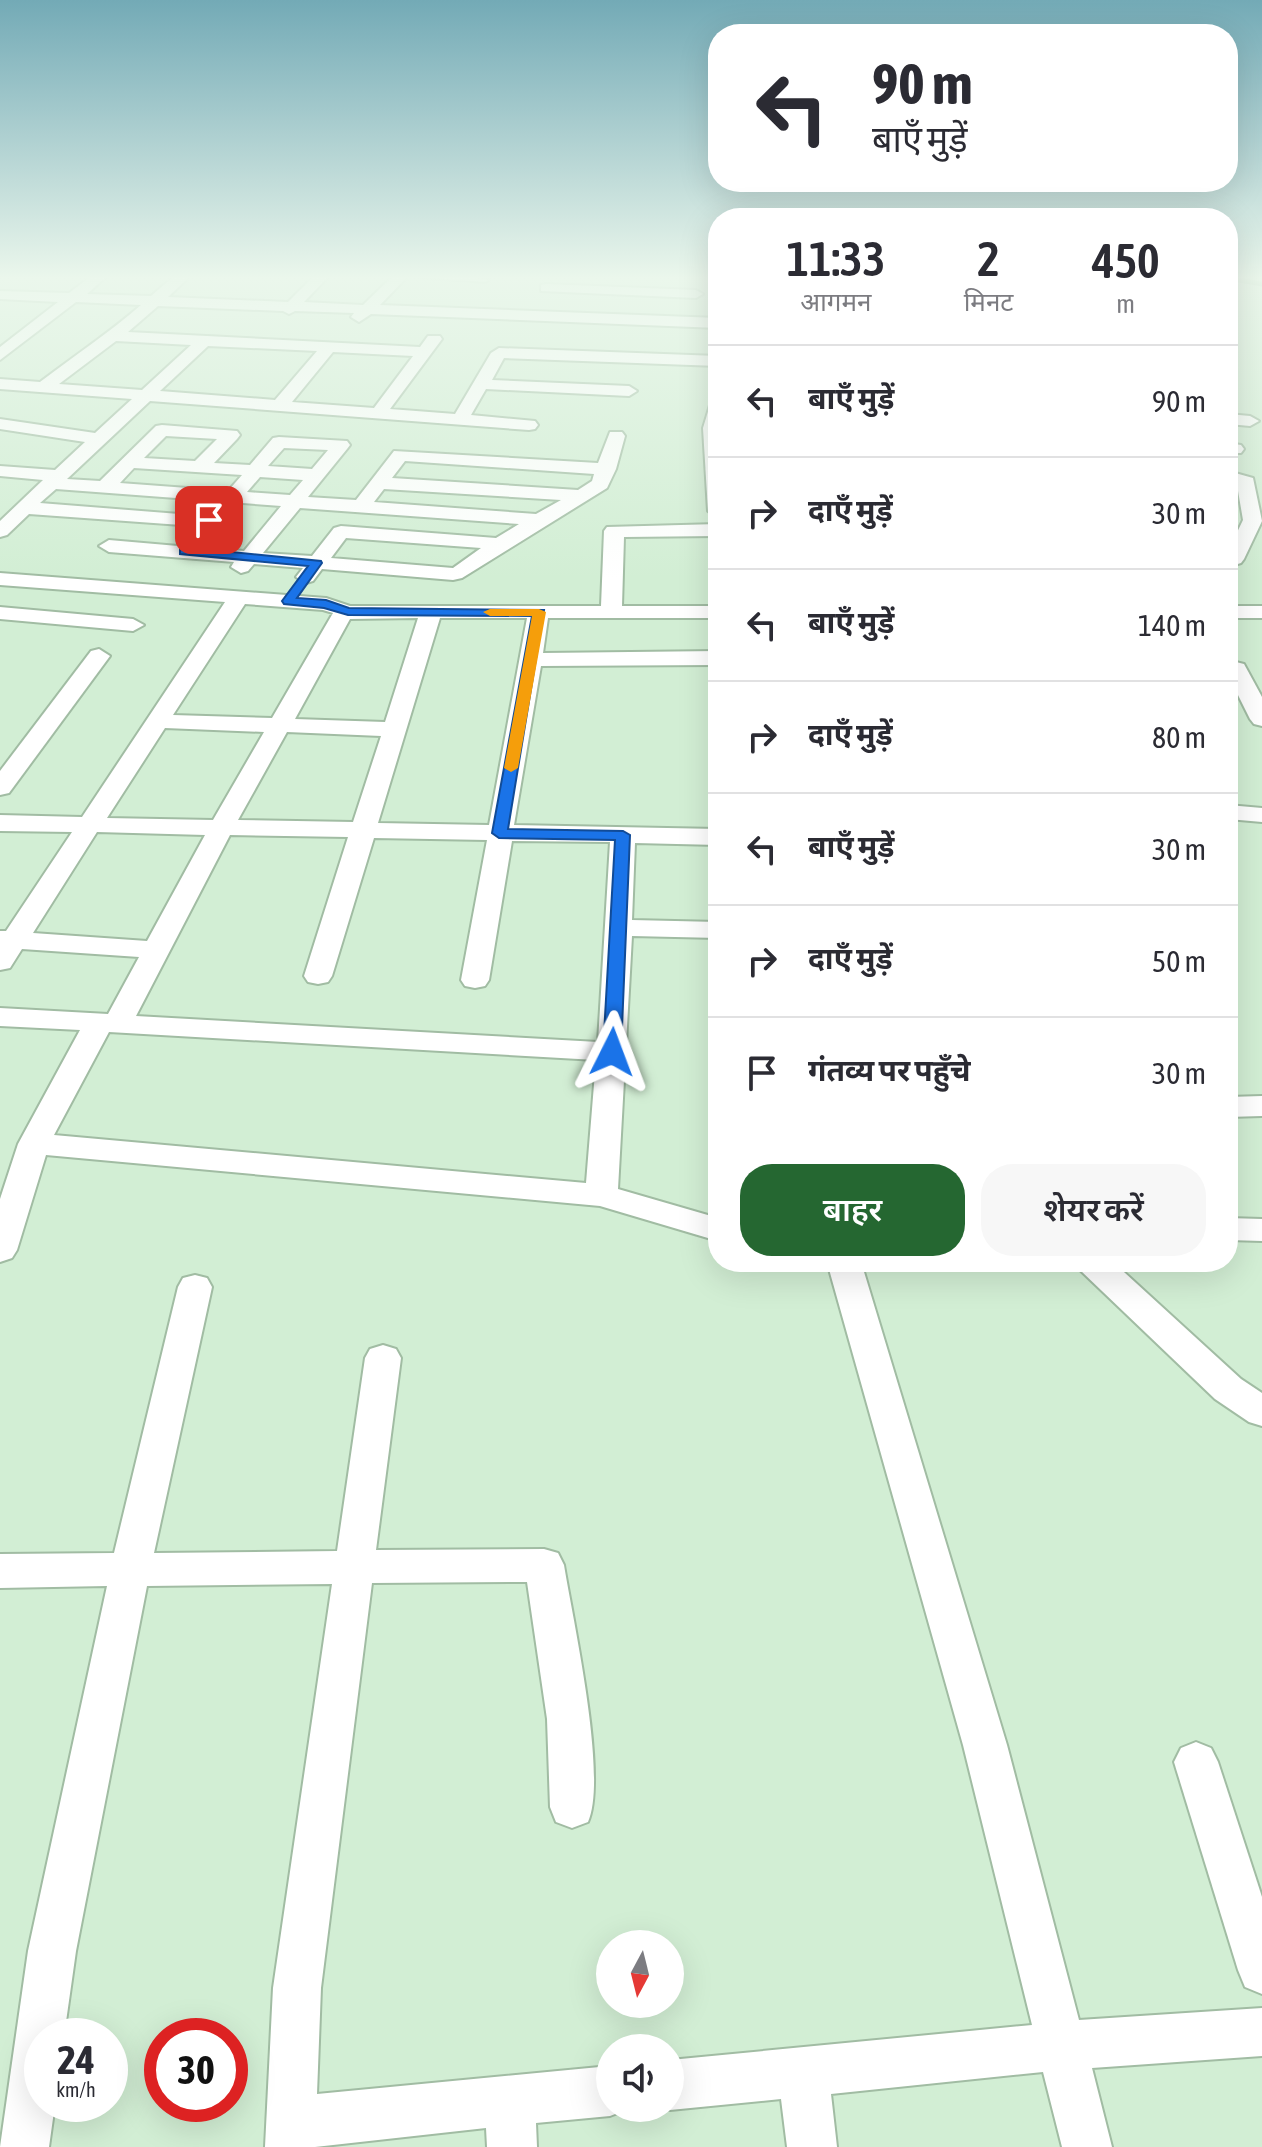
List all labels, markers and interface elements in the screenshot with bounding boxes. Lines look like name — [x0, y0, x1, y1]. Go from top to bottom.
text: 90 m — [872, 52, 973, 116]
icon: left — [740, 56, 844, 160]
text: बाएँ मुड़ें — [872, 118, 968, 160]
text: 11:33 — [786, 231, 885, 286]
text: 2 — [977, 231, 1000, 286]
text: 450 — [1092, 233, 1160, 288]
text: आगमन — [800, 287, 871, 317]
text: मिनट — [964, 287, 1013, 317]
text: m — [1116, 289, 1135, 319]
icon: left — [740, 379, 784, 423]
text: बाएँ मुड़ें — [808, 381, 894, 415]
text: 90 m — [1152, 384, 1206, 418]
pin — [175, 486, 243, 554]
icon: right — [740, 491, 784, 535]
text: दाएँ मुड़ें — [808, 493, 893, 527]
text: 30 m — [1152, 496, 1206, 530]
icon: arrive — [187, 498, 231, 542]
icon: left — [740, 603, 784, 647]
text: बाएँ मुड़ें — [808, 605, 894, 639]
text: 140 m — [1138, 608, 1206, 642]
icon: right — [740, 715, 784, 759]
text: दाएँ मुड़ें — [808, 717, 893, 751]
text: 80 m — [1152, 720, 1206, 754]
icon: left — [740, 827, 784, 871]
text: बाएँ मुड़ें — [808, 829, 894, 863]
text: 30 m — [1152, 832, 1206, 866]
icon: right — [740, 939, 784, 983]
text: दाएँ मुड़ें — [808, 941, 893, 975]
text: 50 m — [1152, 944, 1206, 978]
position arrow — [570, 1010, 654, 1094]
icon: arrive — [740, 1051, 784, 1095]
text: गंतव्य पर पहुँचे — [808, 1053, 970, 1087]
text: 30 m — [1152, 1056, 1206, 1090]
button: बाहर — [740, 1164, 965, 1256]
button: शेयर करें — [981, 1164, 1206, 1256]
north arrow — [596, 1930, 684, 2018]
map controls — [596, 1930, 684, 2122]
speed limit sign: 30 — [144, 2018, 248, 2122]
button: sound — [596, 2034, 684, 2122]
text: 24 — [57, 2037, 95, 2082]
text: km/h — [56, 2078, 96, 2101]

